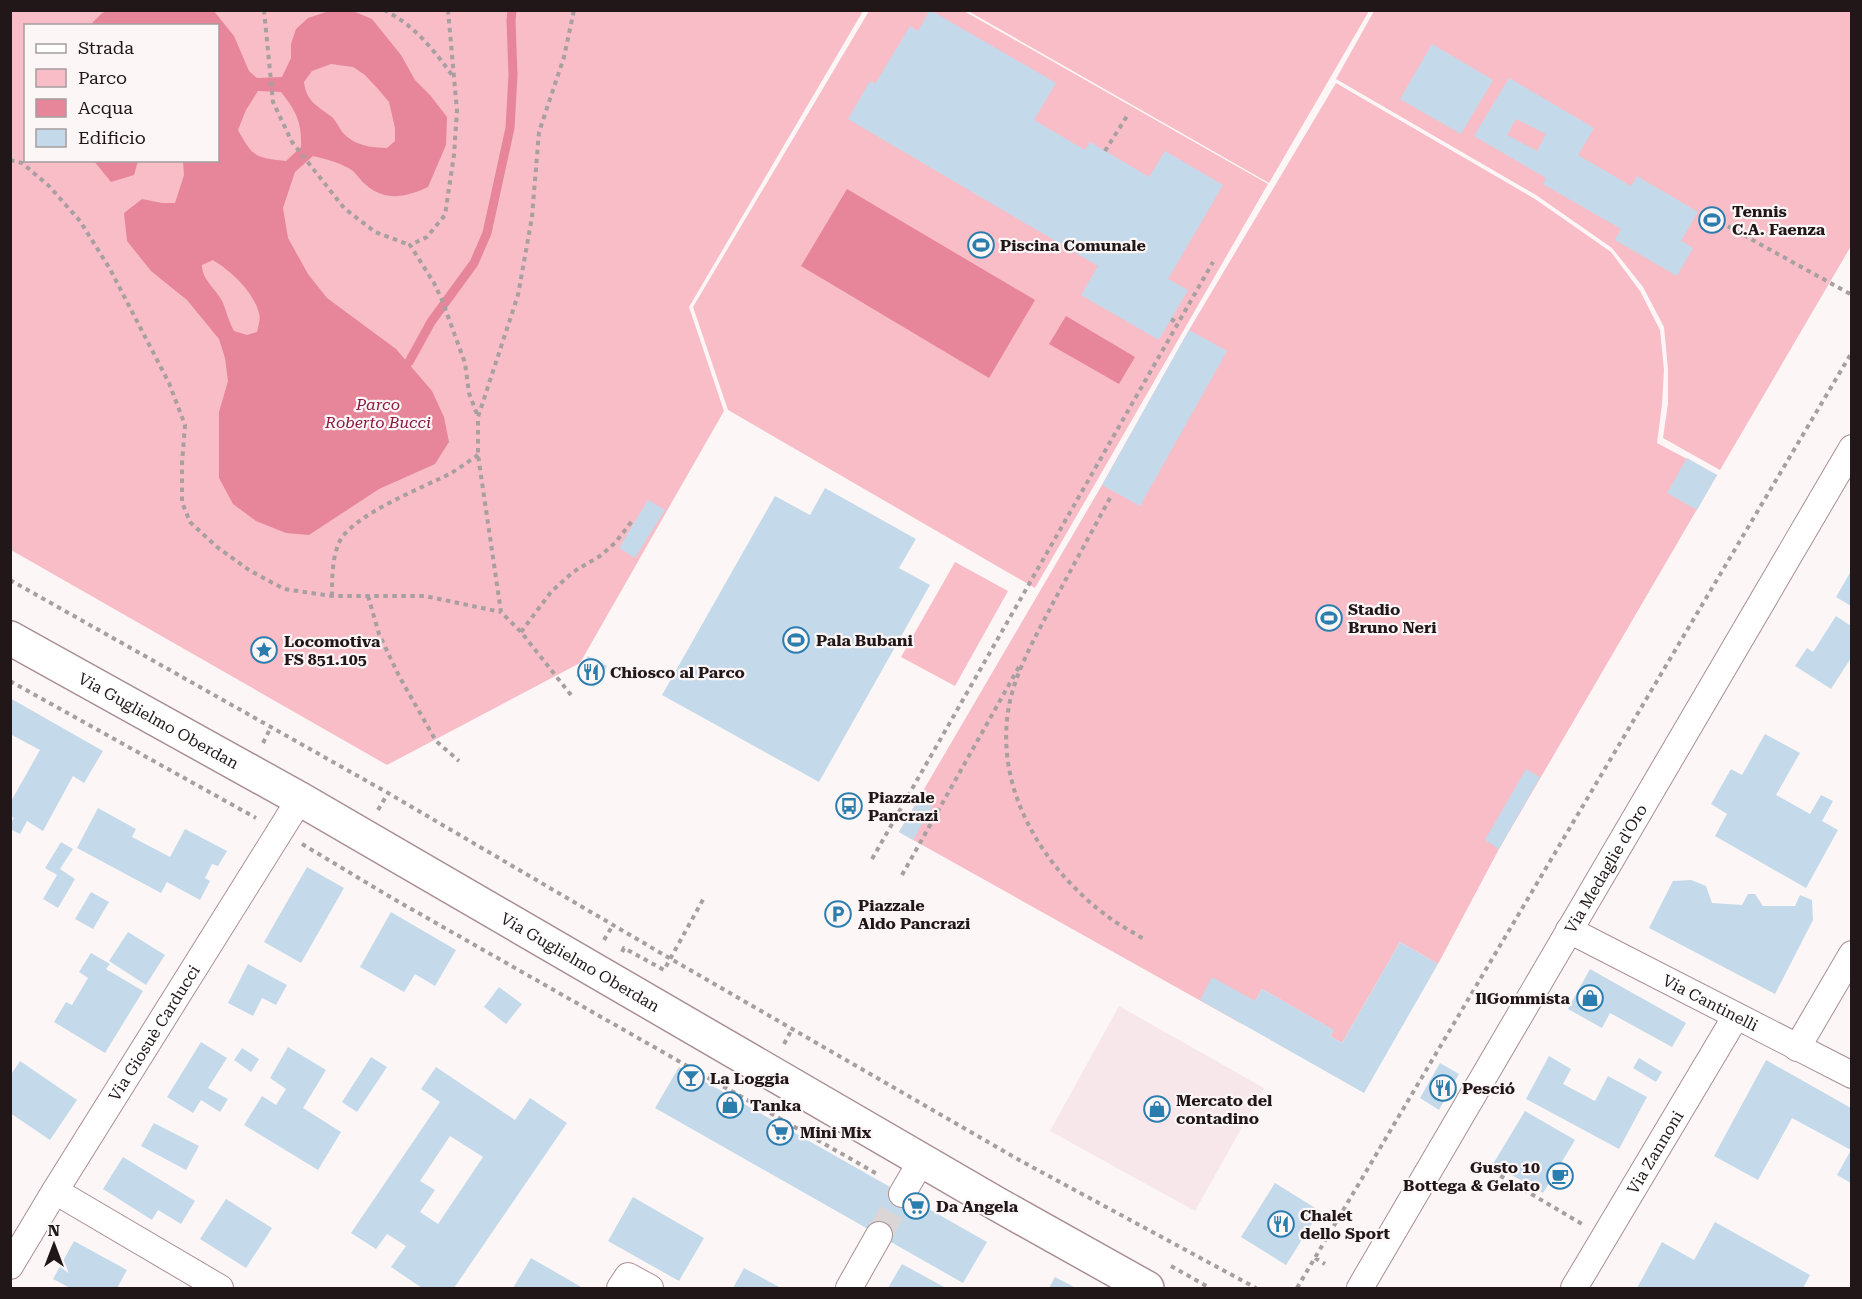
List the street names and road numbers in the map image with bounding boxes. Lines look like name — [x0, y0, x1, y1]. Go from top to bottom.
street label: Via Guglielmo Oberdan — [75, 669, 242, 773]
street label: Via Medaglie d'Oro — [1561, 801, 1651, 937]
street label: Via Guglielmo Oberdan — [497, 909, 663, 1016]
street label: Via Giosuè Carducci — [105, 962, 204, 1105]
street label: Via Cantinelli — [1659, 971, 1761, 1035]
street label: Via Zannoni — [1623, 1107, 1687, 1198]

